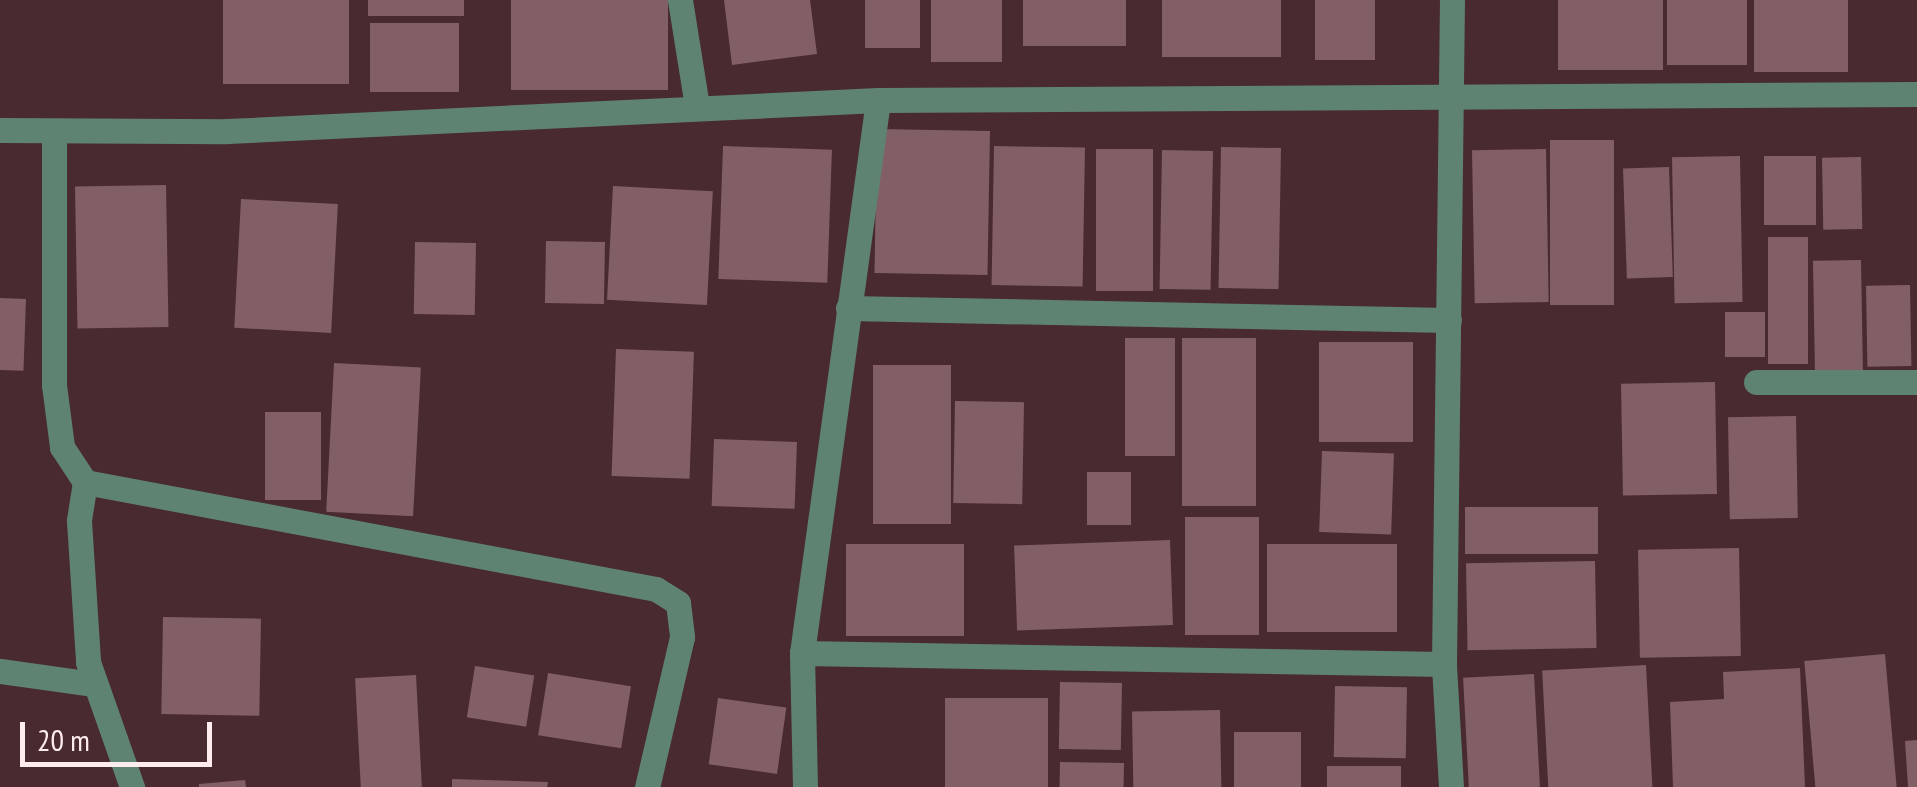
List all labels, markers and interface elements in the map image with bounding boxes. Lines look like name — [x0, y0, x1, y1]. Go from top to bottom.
scale bar — [25, 702, 218, 764]
text: 20 m — [37, 720, 90, 759]

